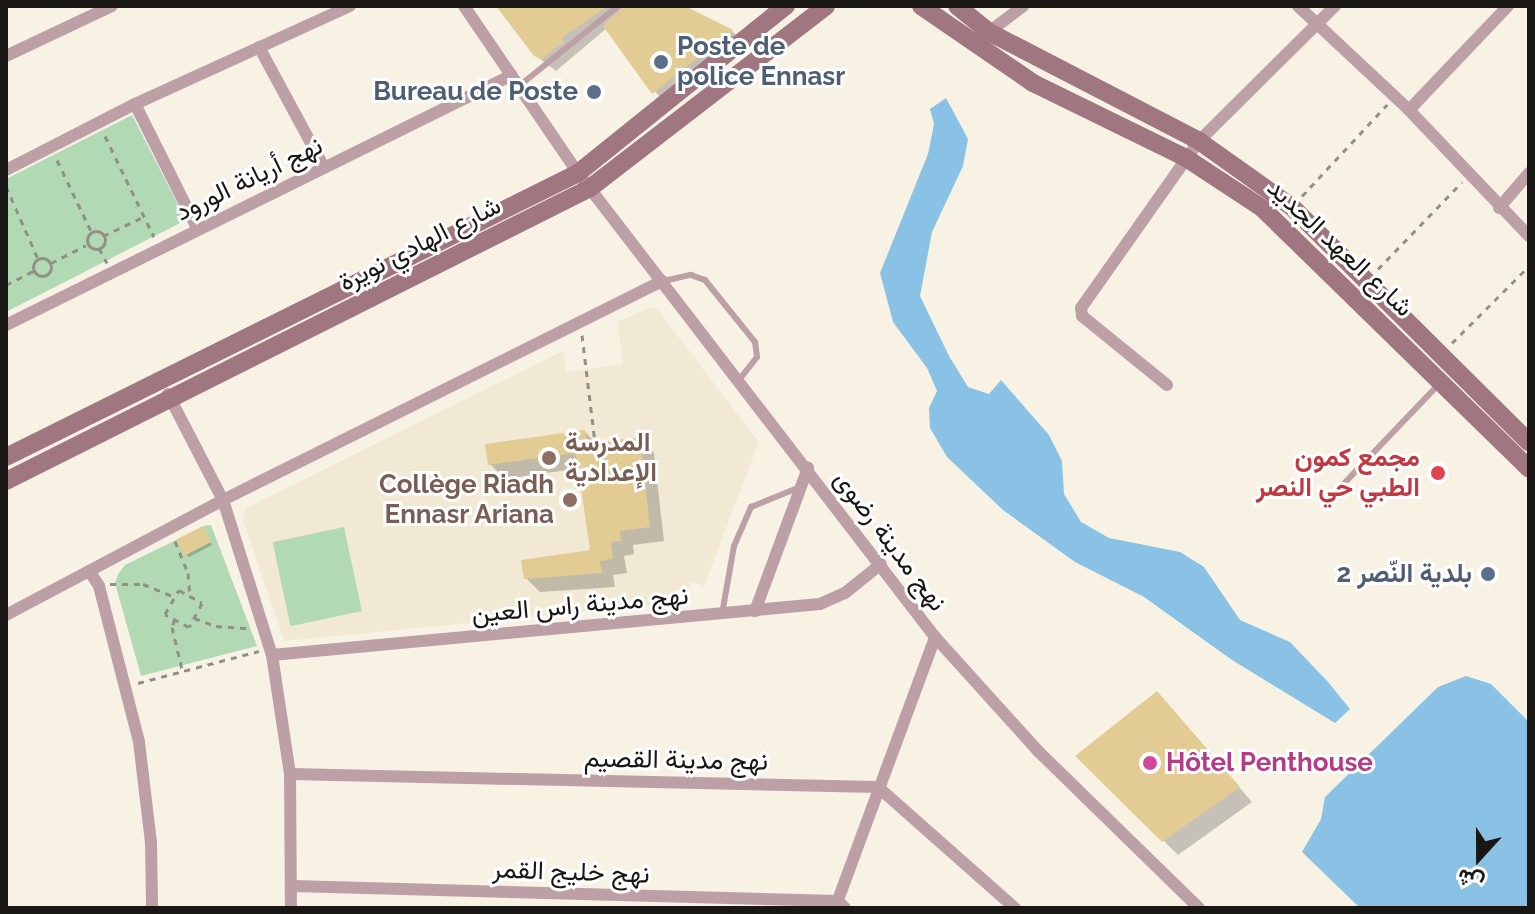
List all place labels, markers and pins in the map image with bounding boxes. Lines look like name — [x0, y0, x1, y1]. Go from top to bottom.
place label: Poste de police Ennasr — [677, 31, 845, 92]
marker: Poste de police Ennasr — [652, 53, 670, 71]
place label: Bureau de Poste — [373, 76, 578, 108]
marker: Bureau de Poste — [585, 83, 603, 101]
place label: المدرسة الإعدادية — [565, 427, 657, 488]
place label: مجمع كمون الطبي حي النصر — [1256, 442, 1420, 504]
marker: المدرسة الإعدادية — [540, 449, 558, 467]
marker: مجمع كمون الطبي حي النصر — [1427, 462, 1449, 484]
place label: Collège Riadh Ennasr Ariana — [379, 469, 554, 530]
marker: Collège Riadh Ennasr Ariana — [561, 491, 579, 509]
place label: بلدية النّصر 2 — [1336, 558, 1472, 590]
marker: بلدية النّصر 2 — [1479, 565, 1497, 583]
place label: Hôtel Penthouse — [1166, 747, 1374, 779]
marker: Hôtel Penthouse — [1141, 754, 1159, 772]

